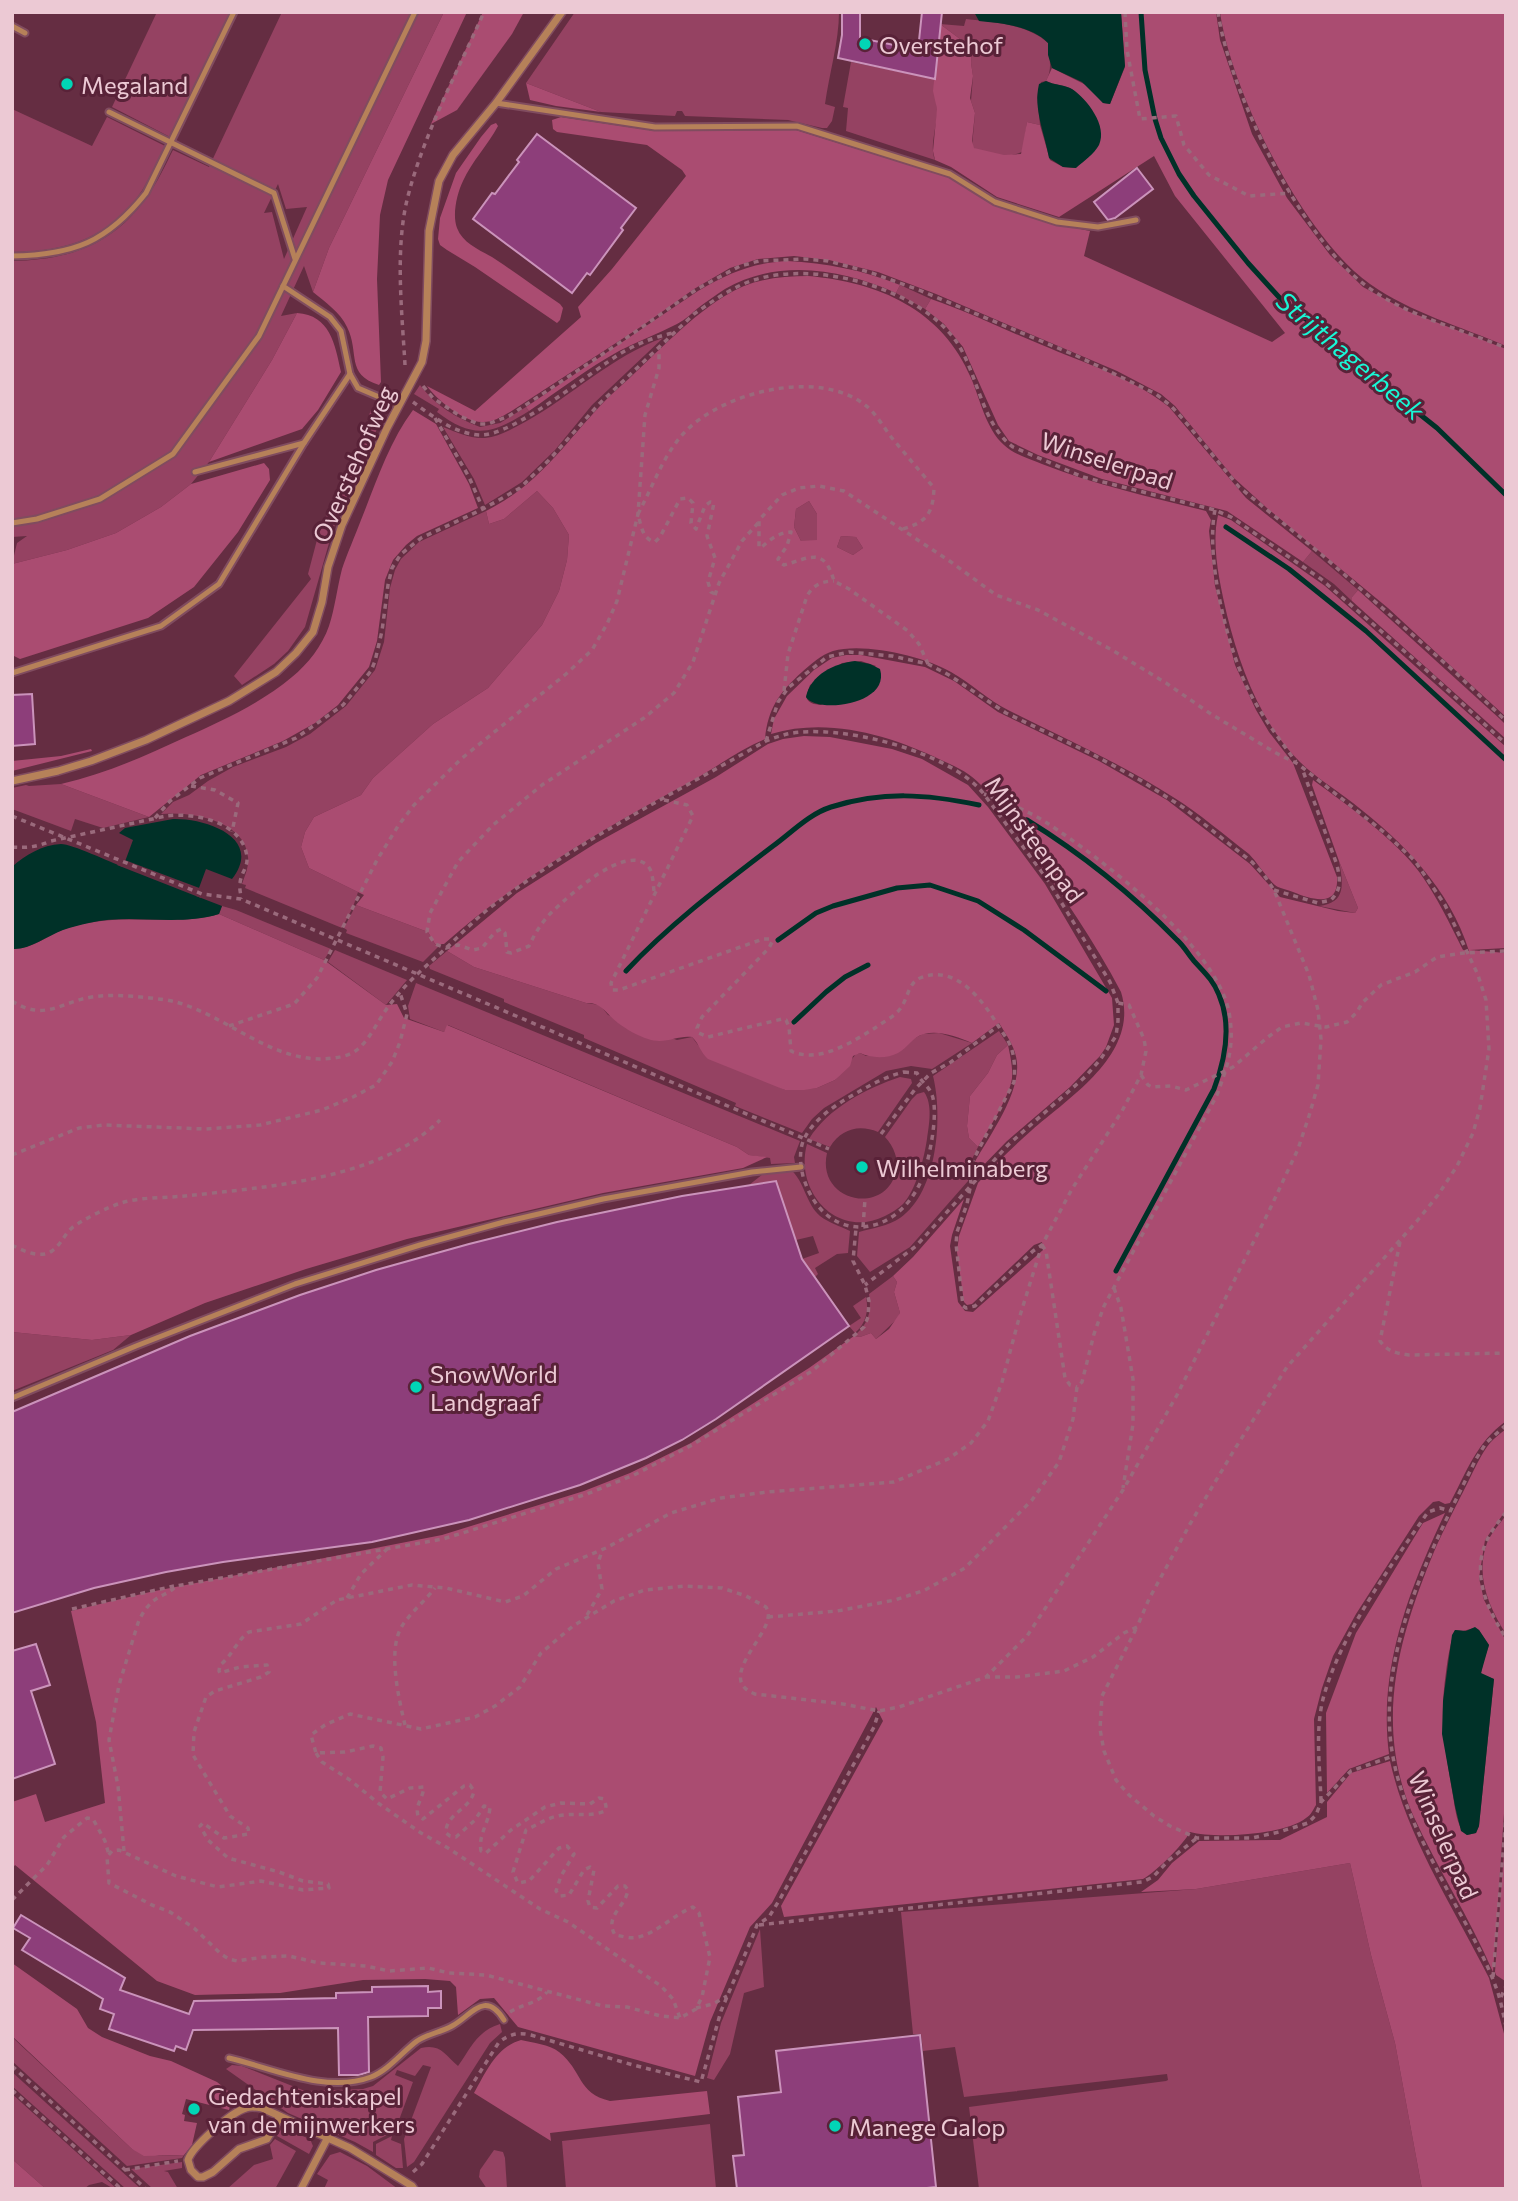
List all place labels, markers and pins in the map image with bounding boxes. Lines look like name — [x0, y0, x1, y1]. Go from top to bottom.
place label: Overstehof — [879, 30, 1003, 59]
marker: Overstehof — [857, 36, 873, 52]
place label: Megaland — [81, 70, 188, 99]
marker: Megaland — [59, 76, 75, 92]
place label: Wilhelminaberg — [876, 1153, 1048, 1182]
marker: Wilhelminaberg — [854, 1159, 870, 1175]
place label: SnowWorld Landgraaf — [430, 1359, 558, 1416]
marker: SnowWorld Landgraaf — [408, 1379, 424, 1395]
place label: Gedachteniskapel van de mijnwerkers — [208, 2081, 415, 2138]
marker: Gedachteniskapel van de mijnwerkers — [186, 2101, 202, 2117]
place label: Manege Galop — [849, 2112, 1006, 2141]
marker: Manege Galop — [827, 2118, 843, 2134]

